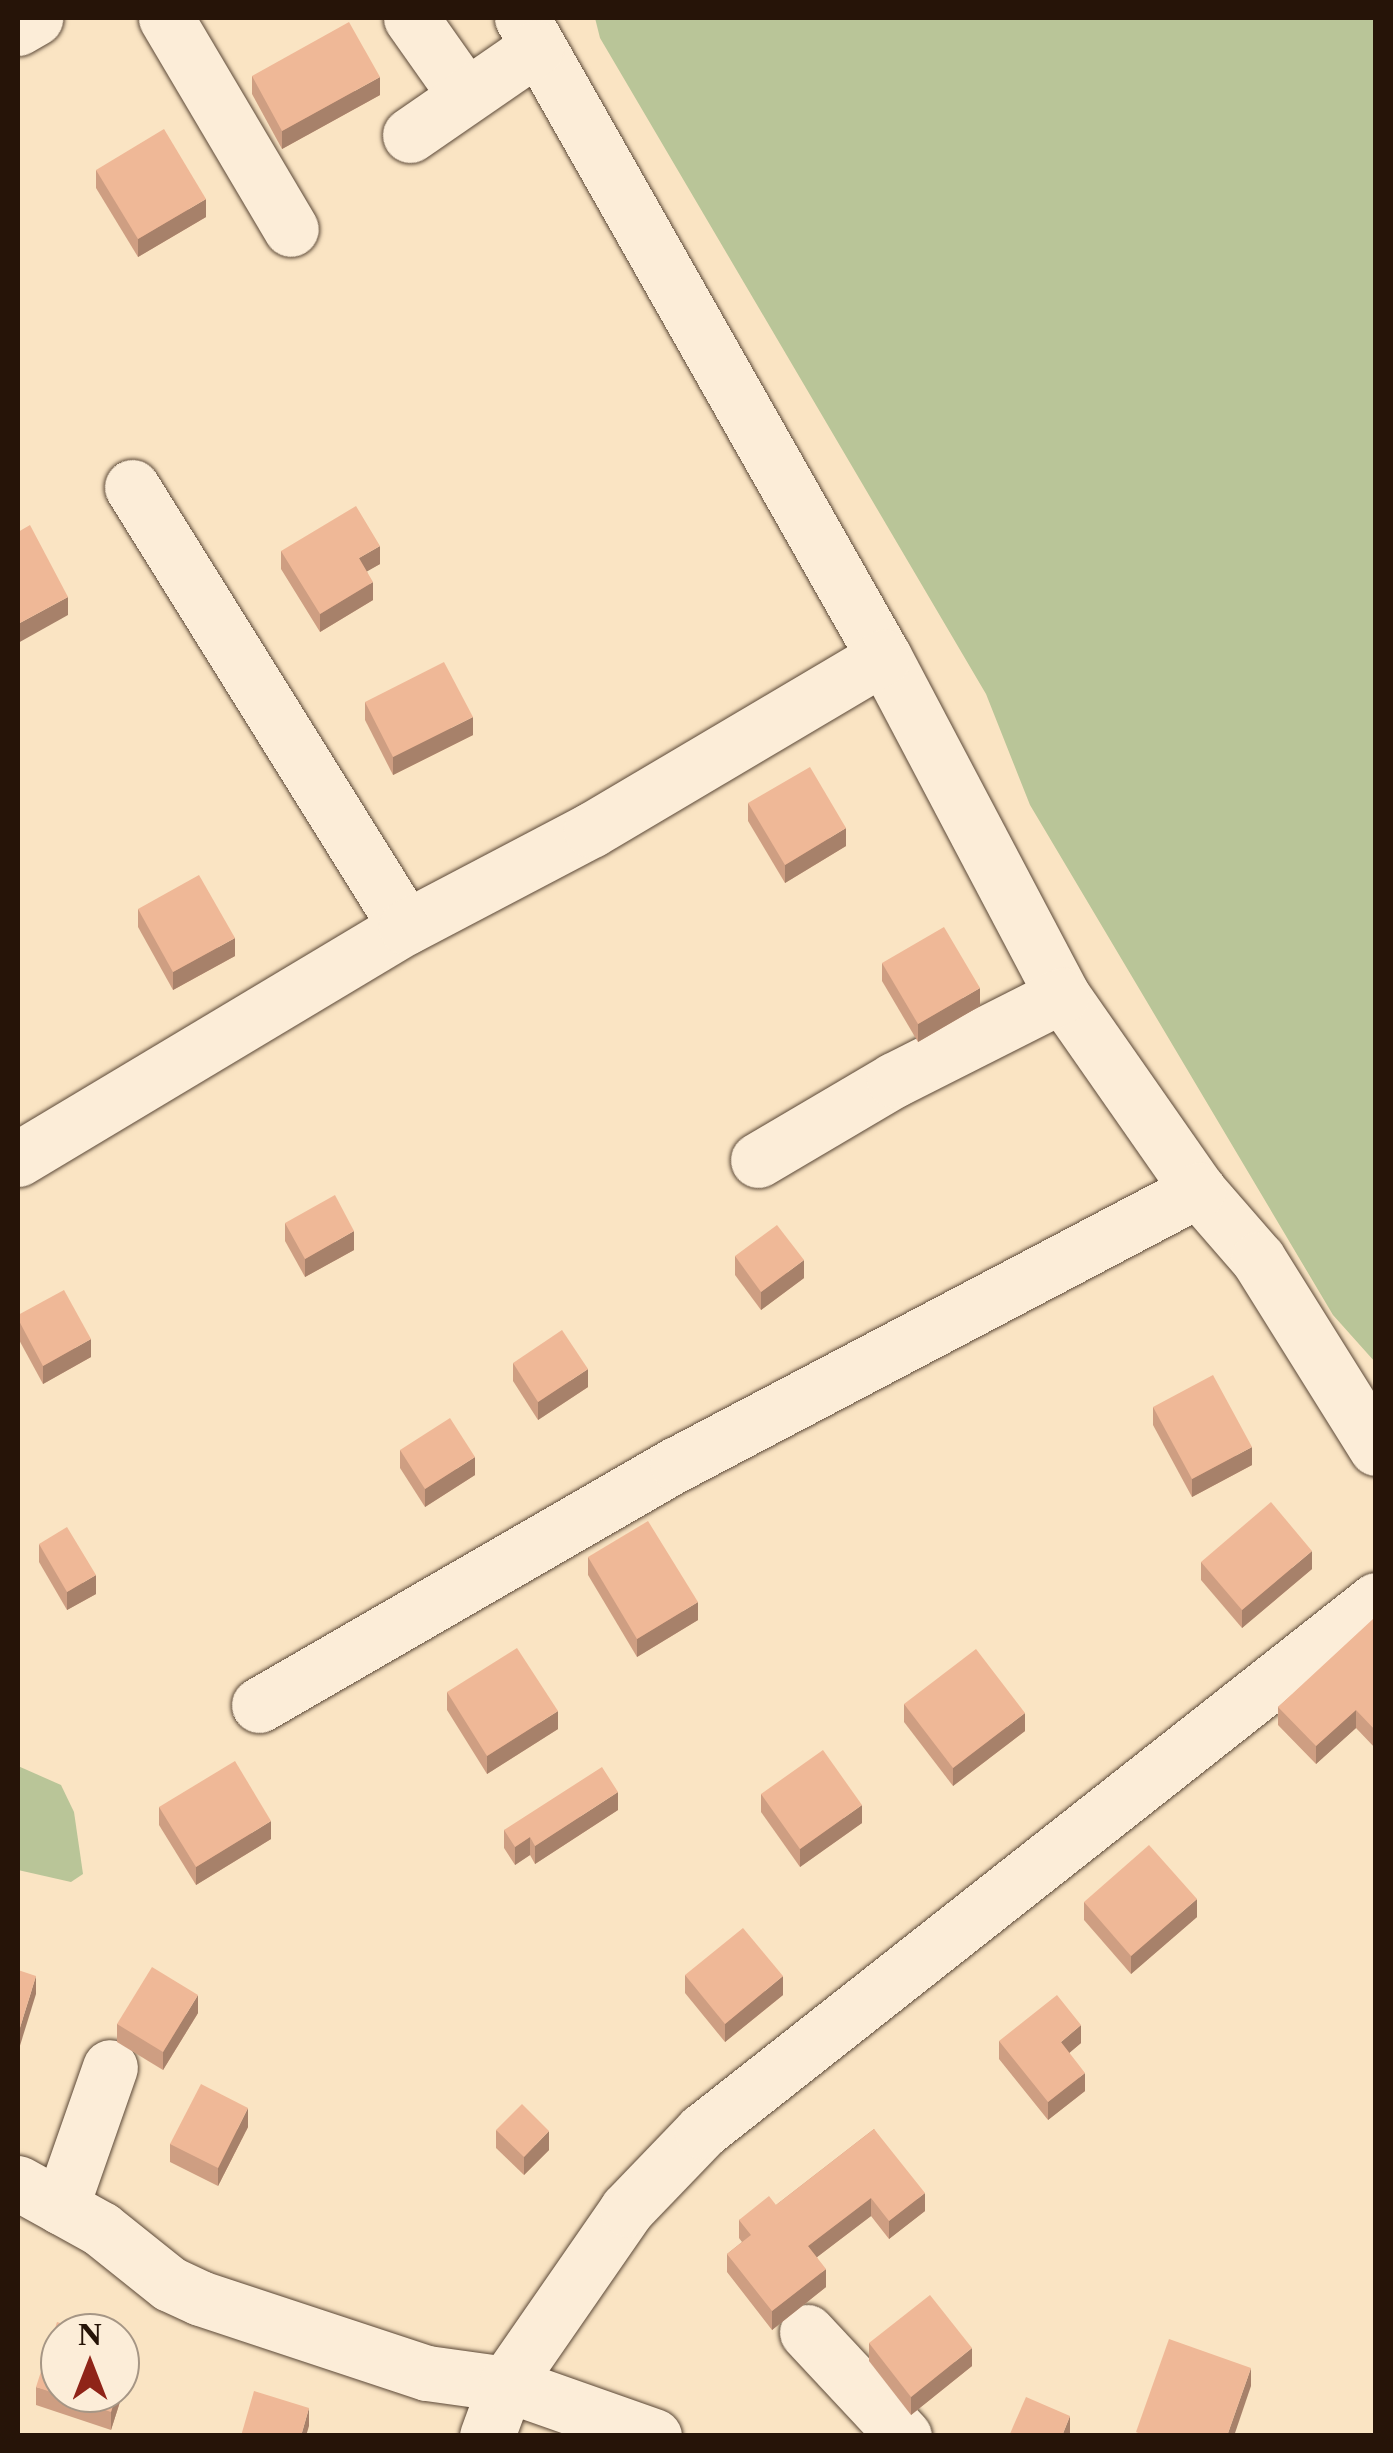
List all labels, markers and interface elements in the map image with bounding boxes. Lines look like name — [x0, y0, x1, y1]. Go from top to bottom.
north arrow — [40, 2313, 140, 2413]
text: N — [78, 2318, 102, 2352]

